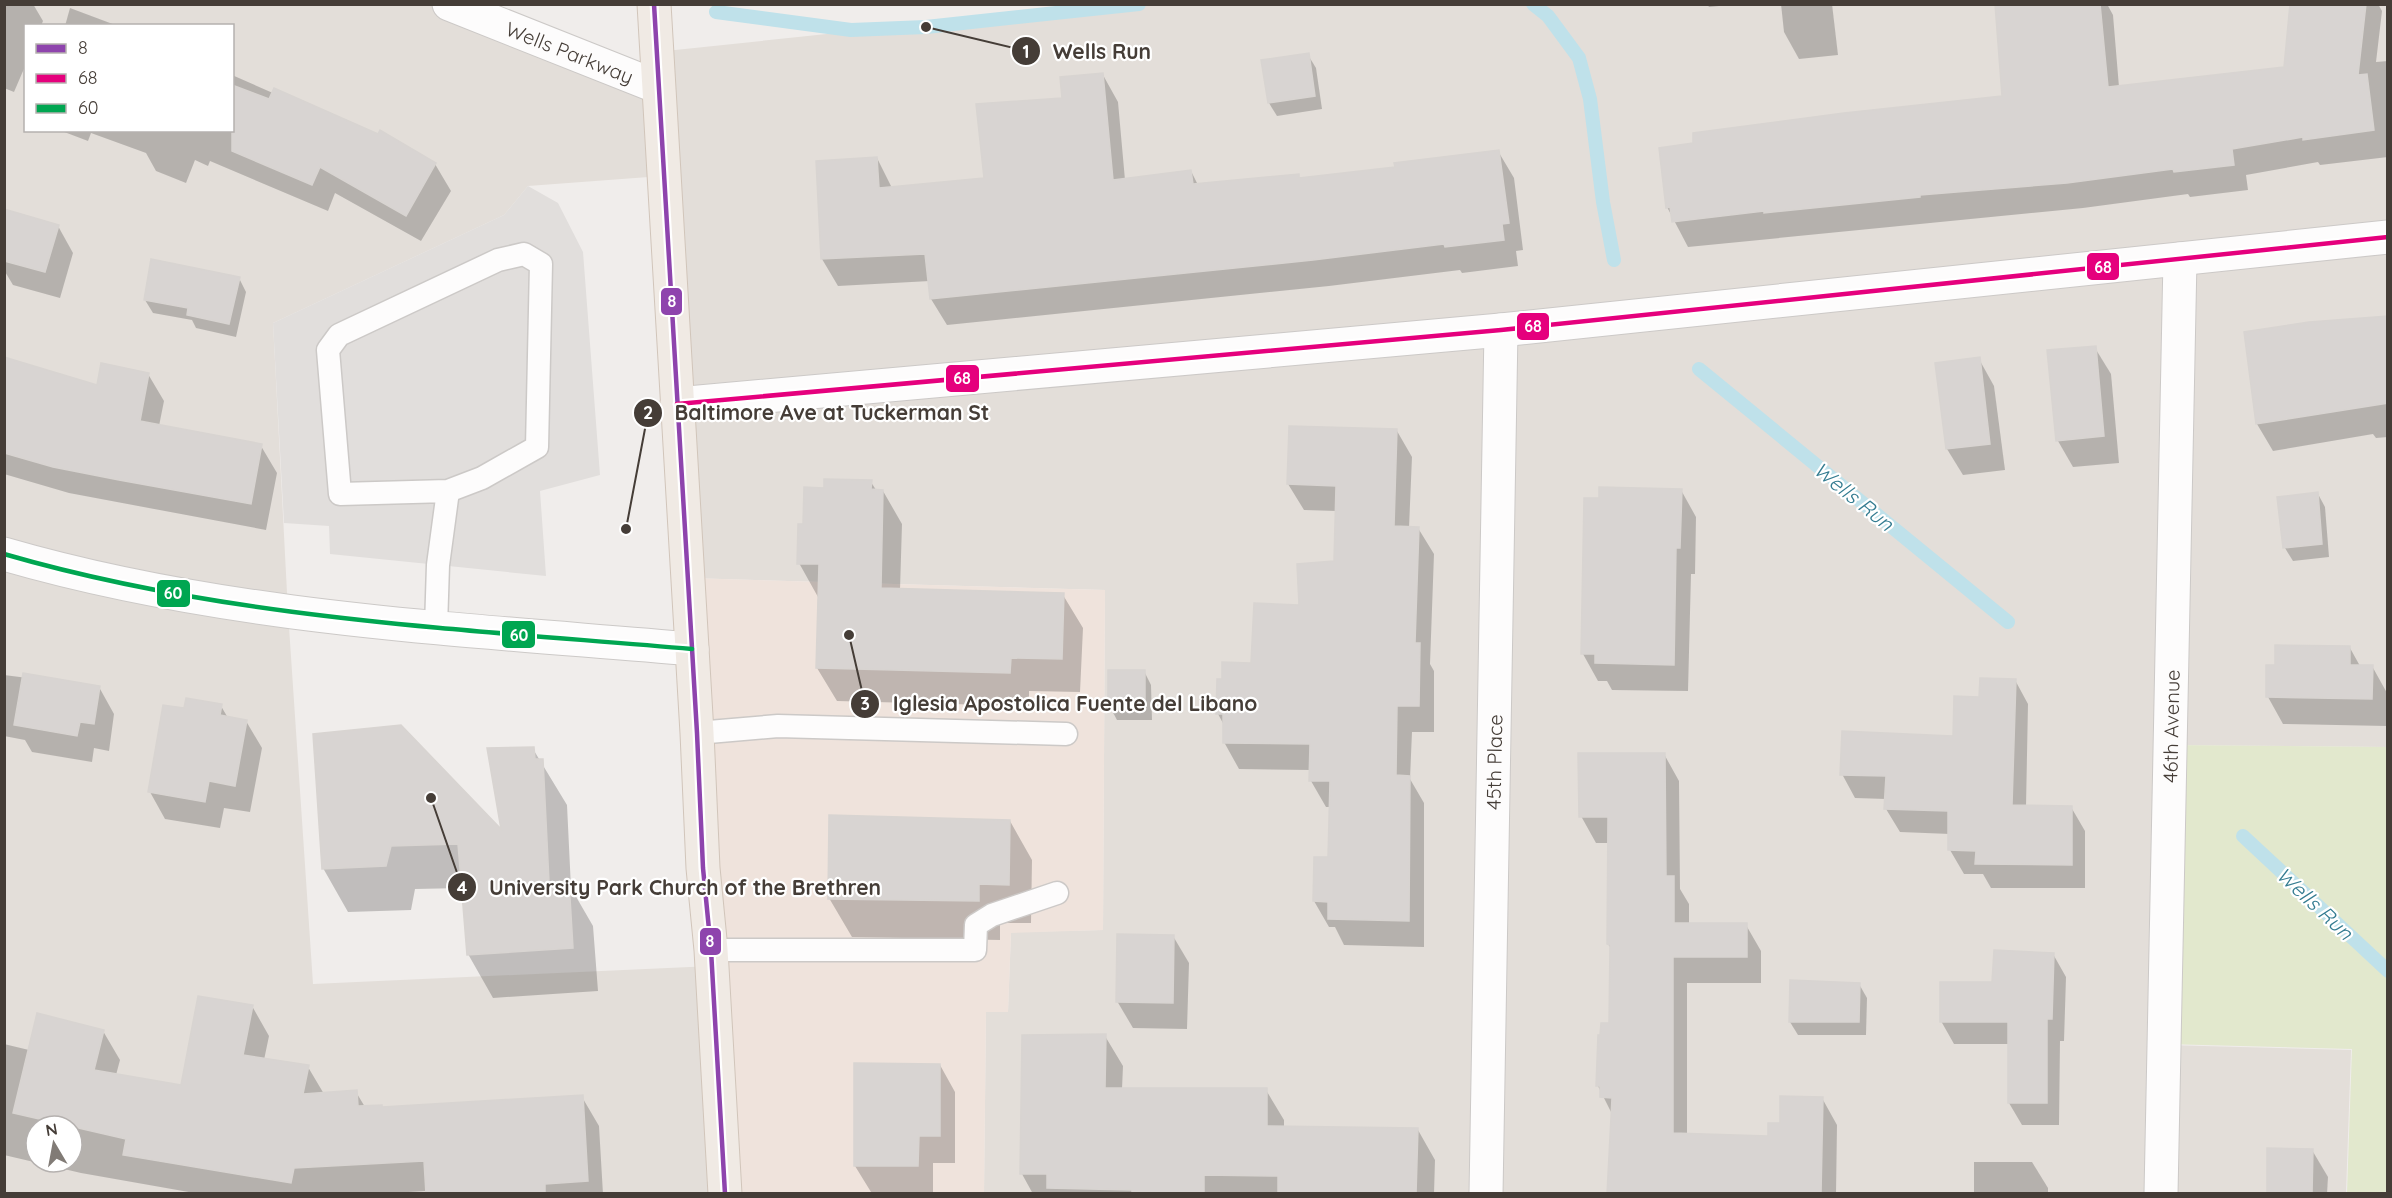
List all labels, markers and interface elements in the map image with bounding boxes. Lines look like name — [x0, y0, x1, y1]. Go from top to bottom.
street label: Wells Parkway — [502, 15, 637, 89]
legend — [24, 24, 234, 132]
callout: Wells Run — [1011, 32, 1164, 71]
text: 8 — [78, 36, 88, 59]
text: Wells Run — [1053, 38, 1151, 64]
text: 1 — [1022, 40, 1030, 63]
text: 68 — [78, 66, 97, 89]
text: 60 — [78, 96, 98, 119]
line badge: 68 — [2086, 252, 2120, 281]
text: 68 — [2094, 257, 2112, 277]
line badge: 8 — [660, 287, 683, 316]
text: 8 — [668, 291, 677, 311]
line badge: 68 — [1516, 312, 1550, 341]
text: 68 — [1524, 316, 1542, 336]
line badge: 68 — [945, 364, 980, 393]
text: 68 — [953, 368, 971, 388]
callout: Baltimore Ave at Tuckerman St — [633, 393, 1001, 432]
text: Baltimore Ave at Tuckerman St — [675, 399, 989, 425]
text: 2 — [643, 401, 653, 424]
water label: Wells Run — [1809, 456, 1900, 537]
line badge: 60 — [156, 579, 191, 608]
text: 60 — [164, 583, 183, 603]
line badge: 60 — [501, 620, 536, 649]
text: 60 — [510, 625, 529, 645]
street label: 46th Avenue — [2157, 669, 2184, 783]
callout: Iglesia Apostolica Fuente del Libano — [850, 684, 1269, 723]
text: Iglesia Apostolica Fuente del Libano — [893, 690, 1257, 716]
text: 3 — [860, 692, 870, 715]
street label: 45th Place — [1480, 714, 1507, 810]
water label: Wells Run — [2271, 861, 2359, 945]
callout: University Park Church of the Brethren — [447, 868, 893, 907]
text: University Park Church of the Brethren — [489, 874, 881, 900]
text: 4 — [457, 876, 468, 899]
line badge: 8 — [699, 927, 722, 956]
text: 8 — [706, 931, 715, 951]
north arrow — [24, 1114, 84, 1174]
text: N — [44, 1118, 59, 1140]

